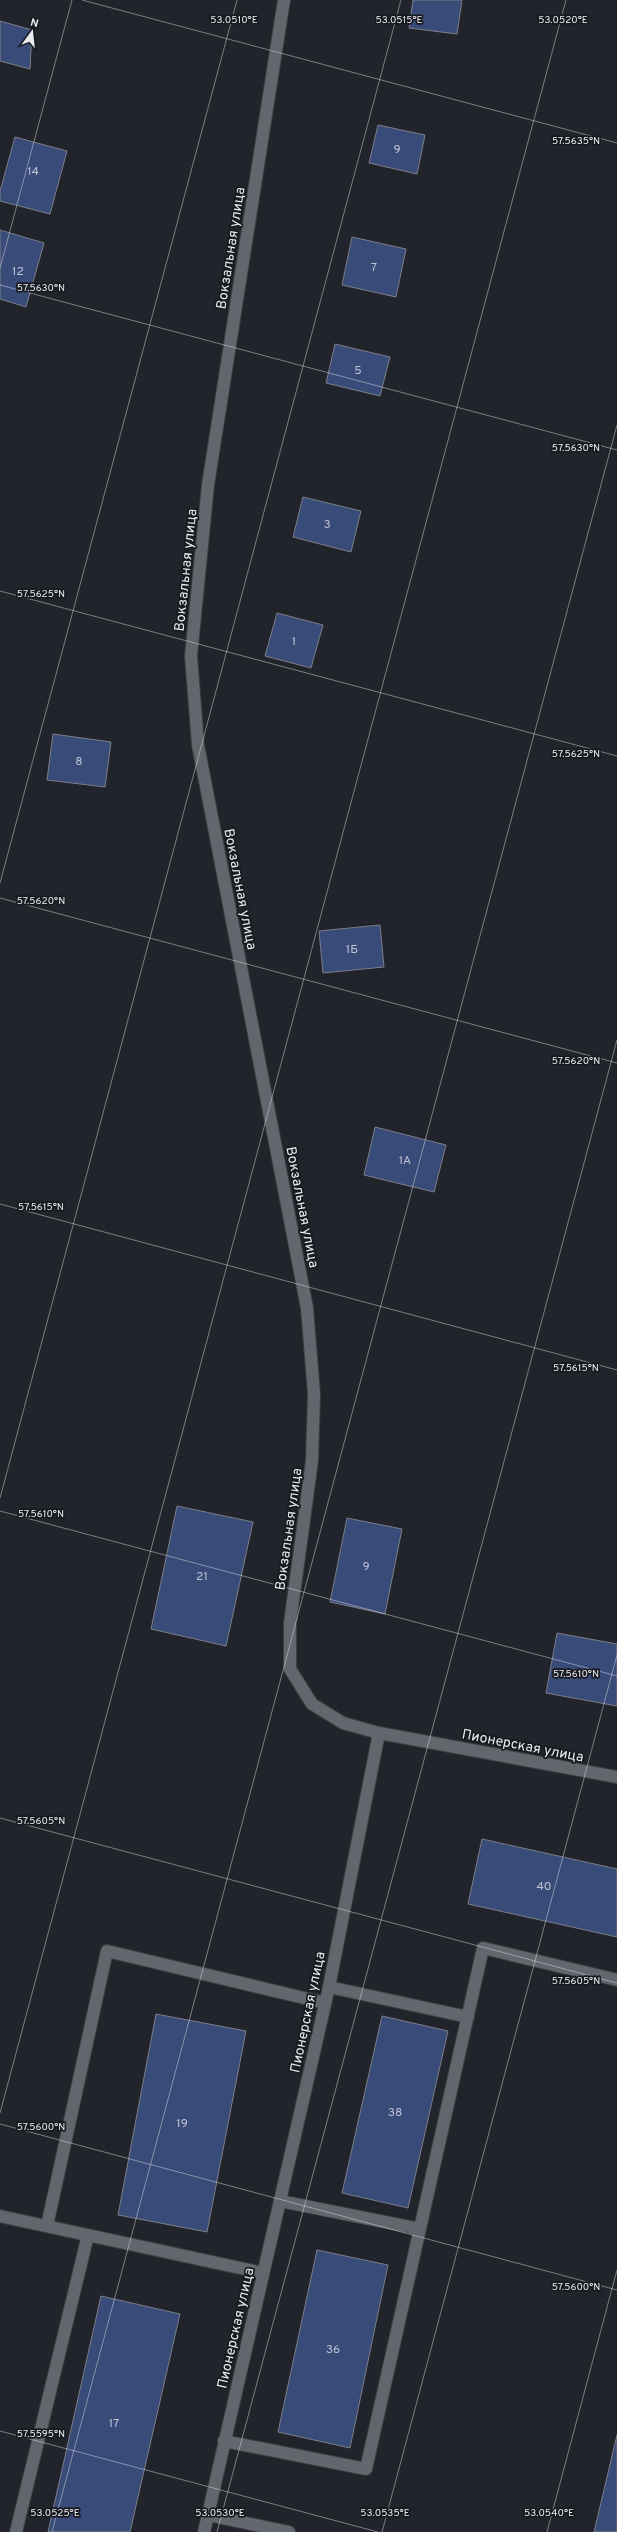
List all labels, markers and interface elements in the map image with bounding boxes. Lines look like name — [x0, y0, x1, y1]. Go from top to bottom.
north arrow — [12, 12, 52, 52]
text: 53.0510°E — [210, 14, 258, 27]
text: 53.0515°E — [375, 14, 423, 27]
text: 53.0520°E — [538, 14, 588, 27]
text: N — [29, 16, 40, 31]
text: 57.5635°N — [552, 135, 600, 148]
house number: 9 — [393, 142, 401, 158]
house number: 14 — [27, 164, 39, 180]
street label: Вокзальная улица — [213, 186, 250, 311]
house number: 7 — [371, 260, 377, 276]
house number: 12 — [12, 264, 24, 280]
text: 57.5630°N — [17, 282, 65, 295]
house number: 5 — [354, 363, 362, 379]
text: 57.5630°N — [552, 442, 600, 455]
street label: Вокзальная улица — [172, 508, 201, 632]
house number: 3 — [323, 517, 331, 533]
text: 57.5625°N — [17, 588, 65, 601]
house number: 1 — [292, 634, 296, 650]
text: 57.5625°N — [552, 748, 600, 761]
house number: 8 — [75, 754, 83, 770]
street label: Вокзальная улица — [219, 827, 260, 951]
text: 57.5620°N — [17, 895, 65, 908]
house number: 1Б — [346, 942, 358, 958]
text: 57.5620°N — [552, 1055, 600, 1068]
street label: Вокзальная улица — [281, 1145, 322, 1269]
house number: 1А — [399, 1153, 411, 1169]
text: 57.5615°N — [18, 1201, 64, 1214]
text: 57.5615°N — [553, 1362, 599, 1375]
street label: Вокзальная улица — [272, 1467, 306, 1591]
text: 57.5610°N — [18, 1508, 64, 1521]
house number: 9 — [362, 1559, 370, 1575]
house number: 21 — [196, 1569, 208, 1585]
text: 57.5610°N — [553, 1668, 599, 1681]
street label: Пионерская улица — [460, 1726, 585, 1767]
text: 57.5605°N — [17, 1815, 65, 1828]
house number: 40 — [536, 1879, 552, 1895]
street label: Пионерская улица — [287, 1950, 330, 2075]
text: 57.5605°N — [552, 1975, 600, 1988]
house number: 38 — [388, 2105, 402, 2121]
house number: 19 — [176, 2116, 188, 2132]
text: 57.5600°N — [17, 2121, 65, 2134]
street label: Пионерская улица — [214, 2266, 259, 2390]
text: 57.5600°N — [552, 2281, 600, 2294]
house number: 36 — [326, 2342, 340, 2358]
house number: 17 — [109, 2416, 119, 2432]
text: 57.5595°N — [17, 2428, 65, 2441]
text: 53.0525°E — [30, 2507, 80, 2520]
text: 53.0530°E — [195, 2507, 245, 2520]
text: 53.0535°E — [360, 2507, 410, 2520]
text: 53.0540°E — [524, 2507, 574, 2520]

